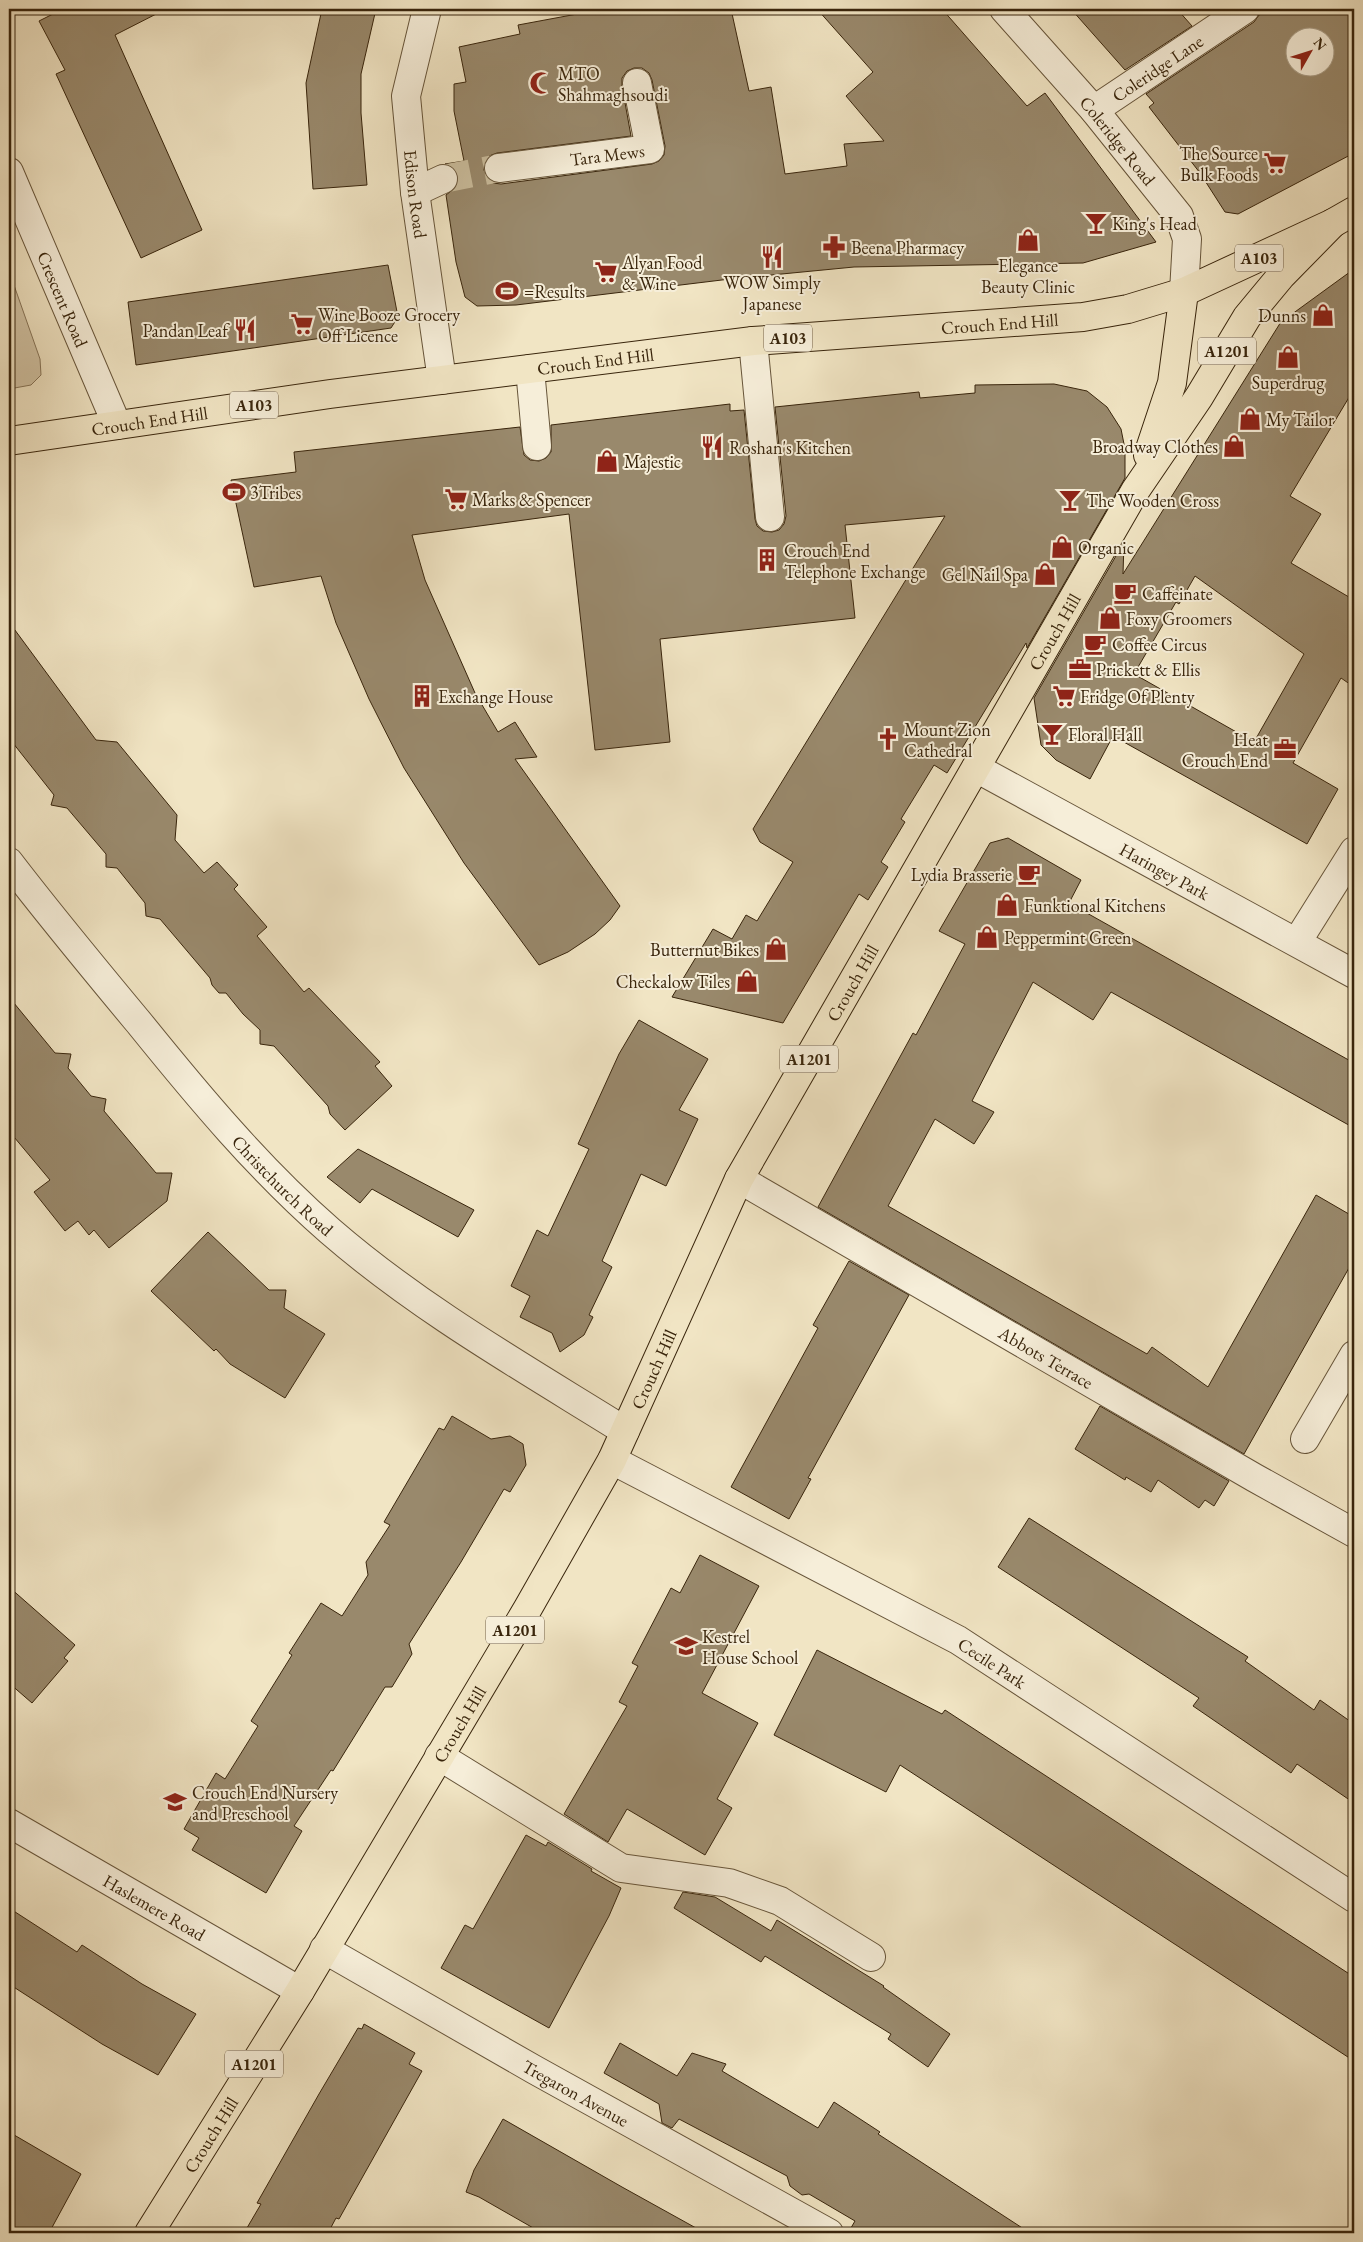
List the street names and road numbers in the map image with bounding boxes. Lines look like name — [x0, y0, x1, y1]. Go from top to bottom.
street label: Coleridge Lane — [1107, 29, 1207, 107]
street label: Coleridge Road — [1075, 91, 1162, 190]
street label: Tara Mews — [568, 138, 646, 170]
street label: Edison Road — [400, 149, 433, 241]
road number: A103 — [1235, 244, 1283, 272]
street label: Crescent Road — [33, 247, 94, 351]
street label: Crouch End Hill — [940, 307, 1059, 339]
road number: A103 — [764, 324, 812, 352]
road number: A1201 — [1198, 338, 1256, 364]
street label: Crouch End Hill — [536, 342, 655, 379]
road number: A103 — [230, 392, 278, 418]
street label: Crouch End Hill — [90, 401, 209, 440]
street label: Crouch Hill — [1023, 589, 1085, 674]
street label: Haringey Park — [1116, 837, 1214, 905]
street label: Crouch Hill — [821, 940, 883, 1025]
road number: A1201 — [780, 1046, 838, 1072]
street label: Christchurch Road — [227, 1130, 339, 1241]
street label: Abbots Terrace — [994, 1320, 1098, 1393]
street label: Crouch Hill — [625, 1325, 681, 1413]
road number: A1201 — [486, 1616, 544, 1644]
street label: Cecile Park — [954, 1632, 1031, 1693]
street label: Crouch Hill — [427, 1682, 491, 1766]
street label: Haslemere Road — [99, 1868, 211, 1946]
road number: A1201 — [225, 2050, 283, 2078]
street label: Tregaron Avenue — [519, 2054, 633, 2131]
street label: Crouch Hill — [178, 2092, 243, 2177]

